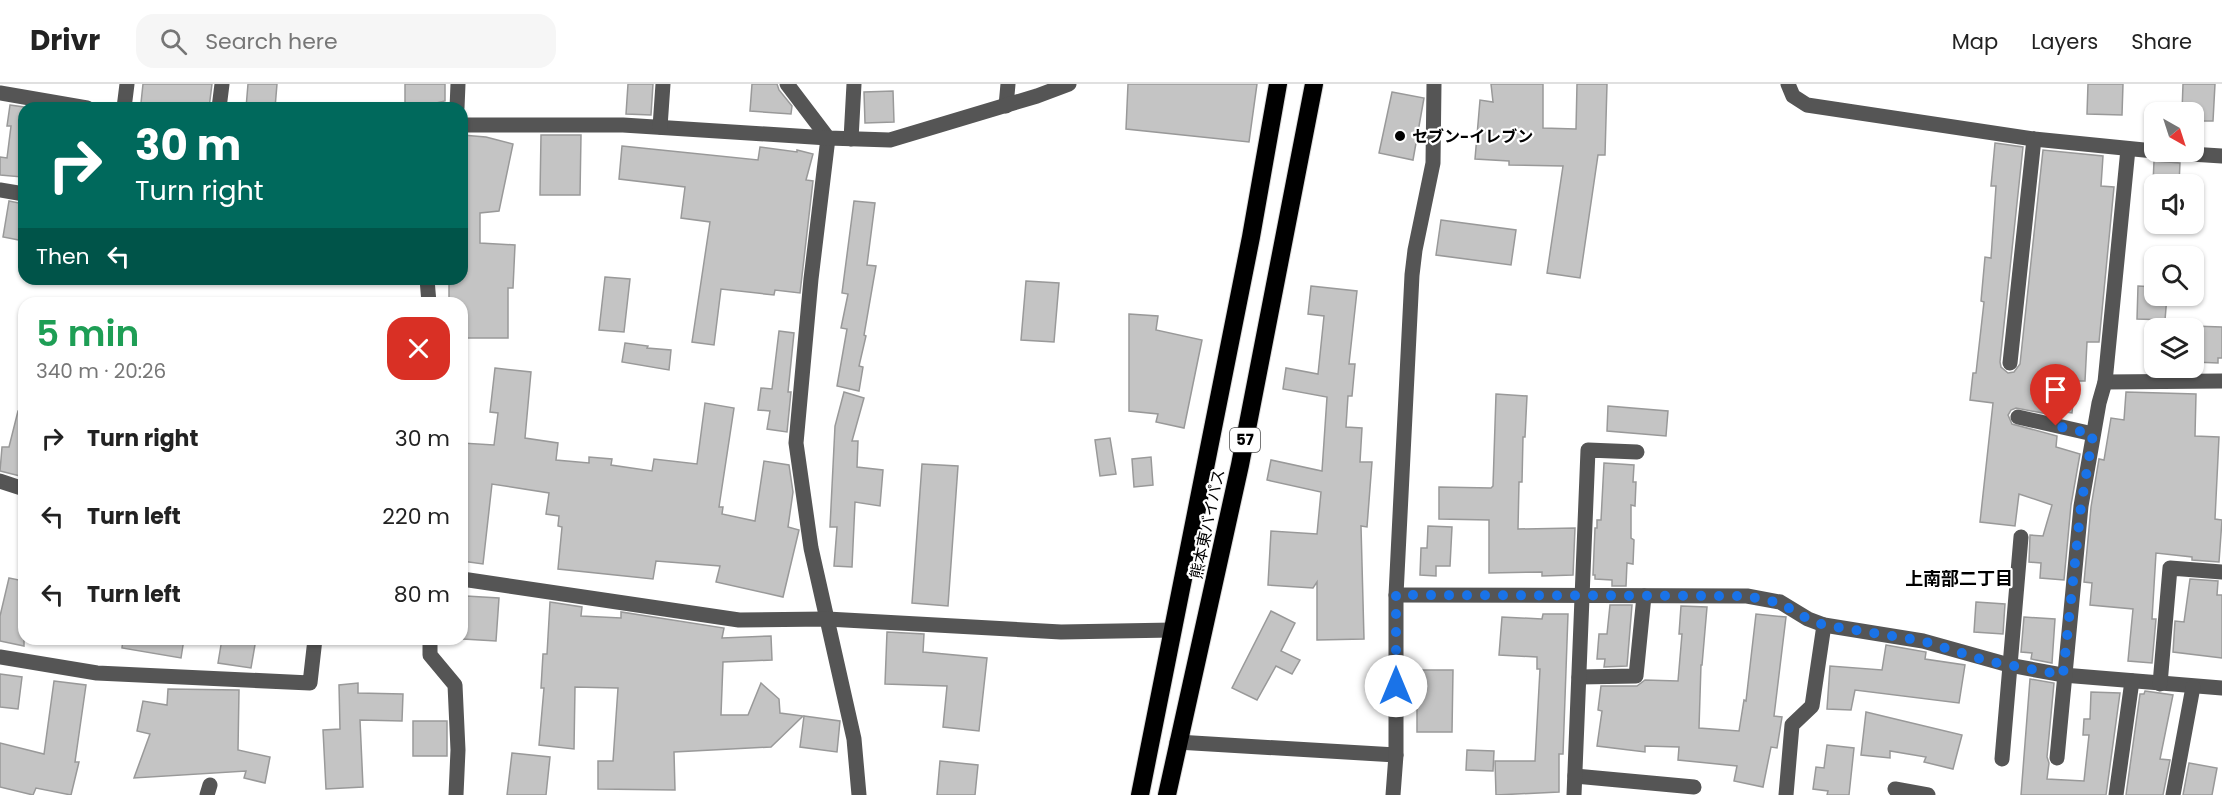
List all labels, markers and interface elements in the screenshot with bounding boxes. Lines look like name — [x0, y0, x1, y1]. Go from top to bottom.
search box — [136, 14, 556, 68]
text: Drivr — [30, 21, 100, 60]
icon: search — [157, 25, 190, 58]
text: Search here — [205, 26, 338, 57]
text: Map — [1952, 27, 1998, 56]
text: Layers — [2031, 27, 2098, 56]
text: Share — [2131, 27, 2192, 56]
north arrow — [2144, 102, 2204, 162]
map controls — [2144, 102, 2204, 378]
text: 30 m — [135, 116, 241, 175]
place label: セブン-イレブン — [1412, 125, 1533, 148]
icon: right — [36, 126, 114, 204]
marker: セブン-イレブン — [1393, 129, 1407, 143]
text: Turn right — [135, 172, 264, 209]
button: sound — [2144, 174, 2204, 234]
icon: left — [102, 240, 135, 273]
text: Then — [36, 241, 90, 272]
button: search — [2144, 246, 2204, 306]
text: 5 min — [36, 308, 139, 359]
button: close — [387, 317, 450, 380]
button: layers — [2144, 318, 2204, 378]
text: 340 m · 20:26 — [36, 357, 166, 385]
pin — [2030, 364, 2081, 426]
icon: arrive — [2039, 373, 2072, 406]
icon: right — [36, 422, 69, 455]
text: Turn right — [87, 423, 198, 454]
text: 30 m — [395, 423, 450, 454]
road number: 57 — [1230, 428, 1260, 452]
street label: 熊本東バイパス — [1185, 467, 1230, 581]
icon: left — [36, 500, 69, 533]
text: Turn left — [87, 501, 181, 532]
text: 220 m — [382, 501, 450, 532]
district label: 上南部二丁目 — [1905, 566, 2013, 591]
icon: left — [36, 578, 69, 611]
text: Turn left — [87, 579, 181, 610]
text: 80 m — [394, 579, 450, 610]
position arrow — [1364, 654, 1428, 718]

